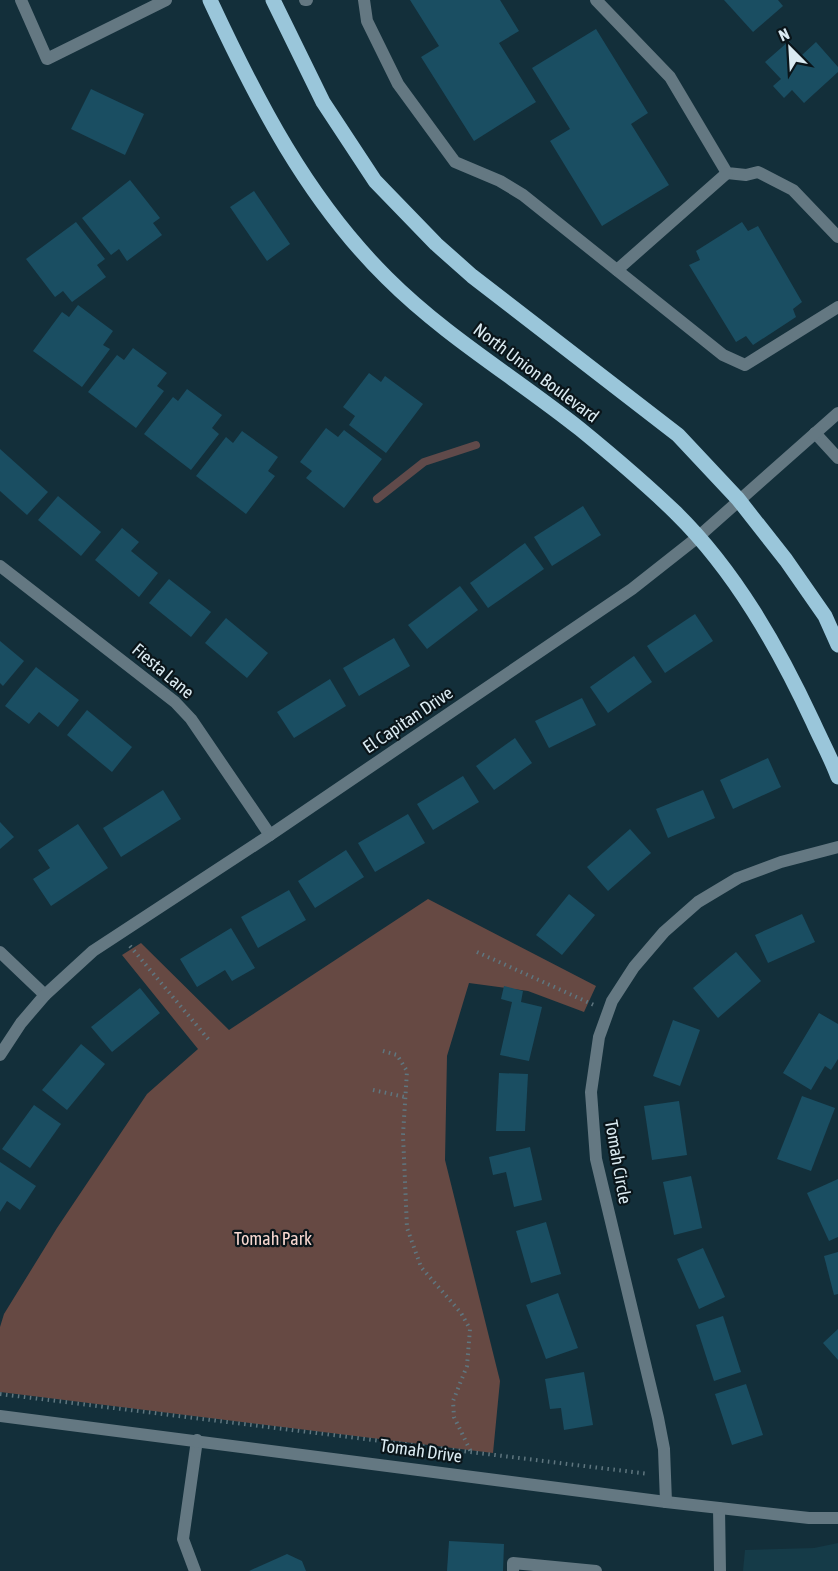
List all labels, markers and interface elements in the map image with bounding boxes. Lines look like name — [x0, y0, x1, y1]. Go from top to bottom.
north arrow — [760, 18, 820, 78]
text: N — [776, 24, 792, 44]
street label: North Union Boulevard — [470, 319, 603, 427]
street label: Fiesta Lane — [128, 639, 198, 703]
street label: El Capitan Drive — [359, 682, 457, 757]
street label: Tomah Circle — [601, 1118, 636, 1205]
park label: Tomah Park — [234, 1228, 312, 1249]
street label: Tomah Drive — [379, 1434, 464, 1467]

